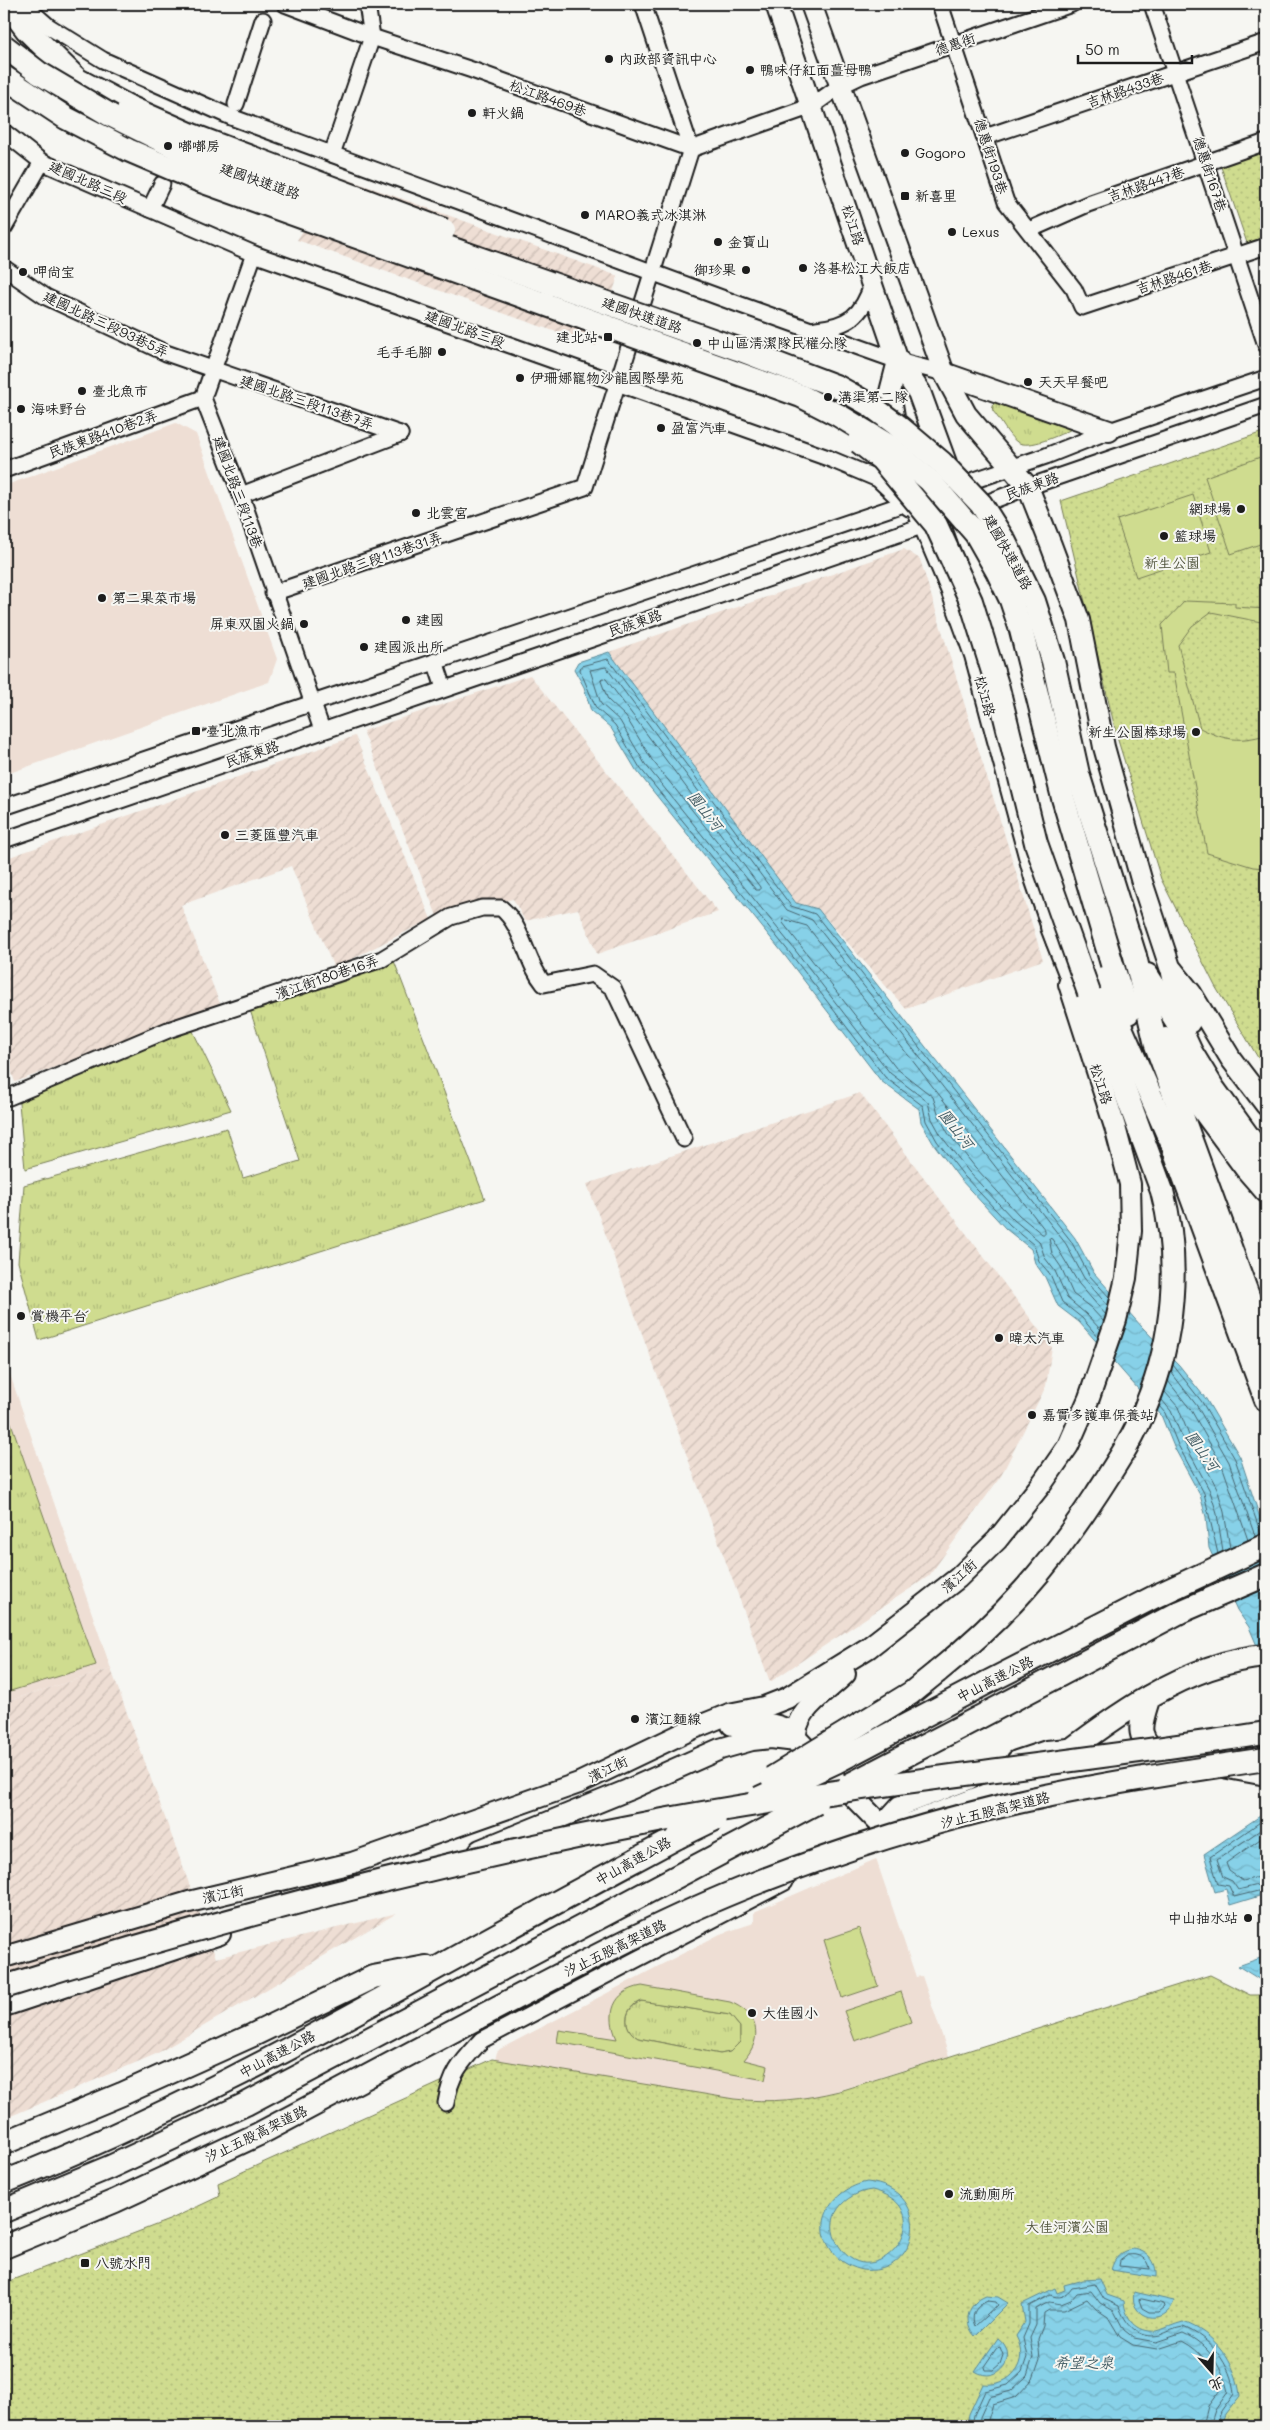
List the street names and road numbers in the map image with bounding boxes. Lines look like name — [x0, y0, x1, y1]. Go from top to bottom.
street label: 德惠街 — [932, 28, 978, 59]
street label: 吉林路433巷 — [1084, 67, 1167, 112]
street label: 松江路469巷 — [507, 75, 590, 121]
street label: 德惠街193巷 — [970, 115, 1013, 197]
street label: 德惠街167巷 — [1189, 134, 1232, 215]
street label: 建國北路三段 — [46, 156, 130, 207]
street label: 建國快速道路 — [217, 158, 303, 203]
street label: 吉林路447巷 — [1105, 161, 1188, 206]
street label: 松江路 — [838, 202, 869, 248]
street label: 吉林路461巷 — [1133, 255, 1215, 298]
street label: 建國北路三段93巷5弄 — [40, 286, 172, 361]
street label: 建國快速道路 — [599, 292, 685, 337]
street label: 建國北路三段 — [422, 305, 508, 352]
street label: 建國北路三段113巷7弄 — [238, 370, 377, 433]
street label: 民族東路410巷2弄 — [46, 405, 160, 462]
street label: 建國北路三段113巷 — [209, 433, 268, 552]
street label: 民族東路 — [1002, 467, 1061, 504]
street label: 建國快速道路 — [980, 510, 1037, 593]
street label: 建國北路三段113巷31弄 — [299, 527, 445, 592]
street label: 民族東路 — [605, 604, 664, 641]
street label: 松江路 — [971, 673, 1000, 719]
street label: 民族東路 — [222, 735, 281, 772]
street label: 濱江街180巷16弄 — [273, 950, 381, 1003]
street label: 松江路 — [1086, 1061, 1117, 1107]
street label: 濱江街 — [937, 1555, 981, 1597]
street label: 中山高速公路 — [953, 1651, 1037, 1706]
street label: 濱江街 — [585, 1751, 631, 1786]
street label: 汐止五股高架道路 — [938, 1787, 1052, 1832]
street label: 中山高速公路 — [591, 1832, 674, 1889]
street label: 濱江街 — [200, 1880, 245, 1907]
street label: 汐止五股高架道路 — [560, 1914, 669, 1981]
street label: 中山高速公路 — [235, 2025, 318, 2082]
street label: 汐止五股高架道路 — [201, 2100, 310, 2167]

